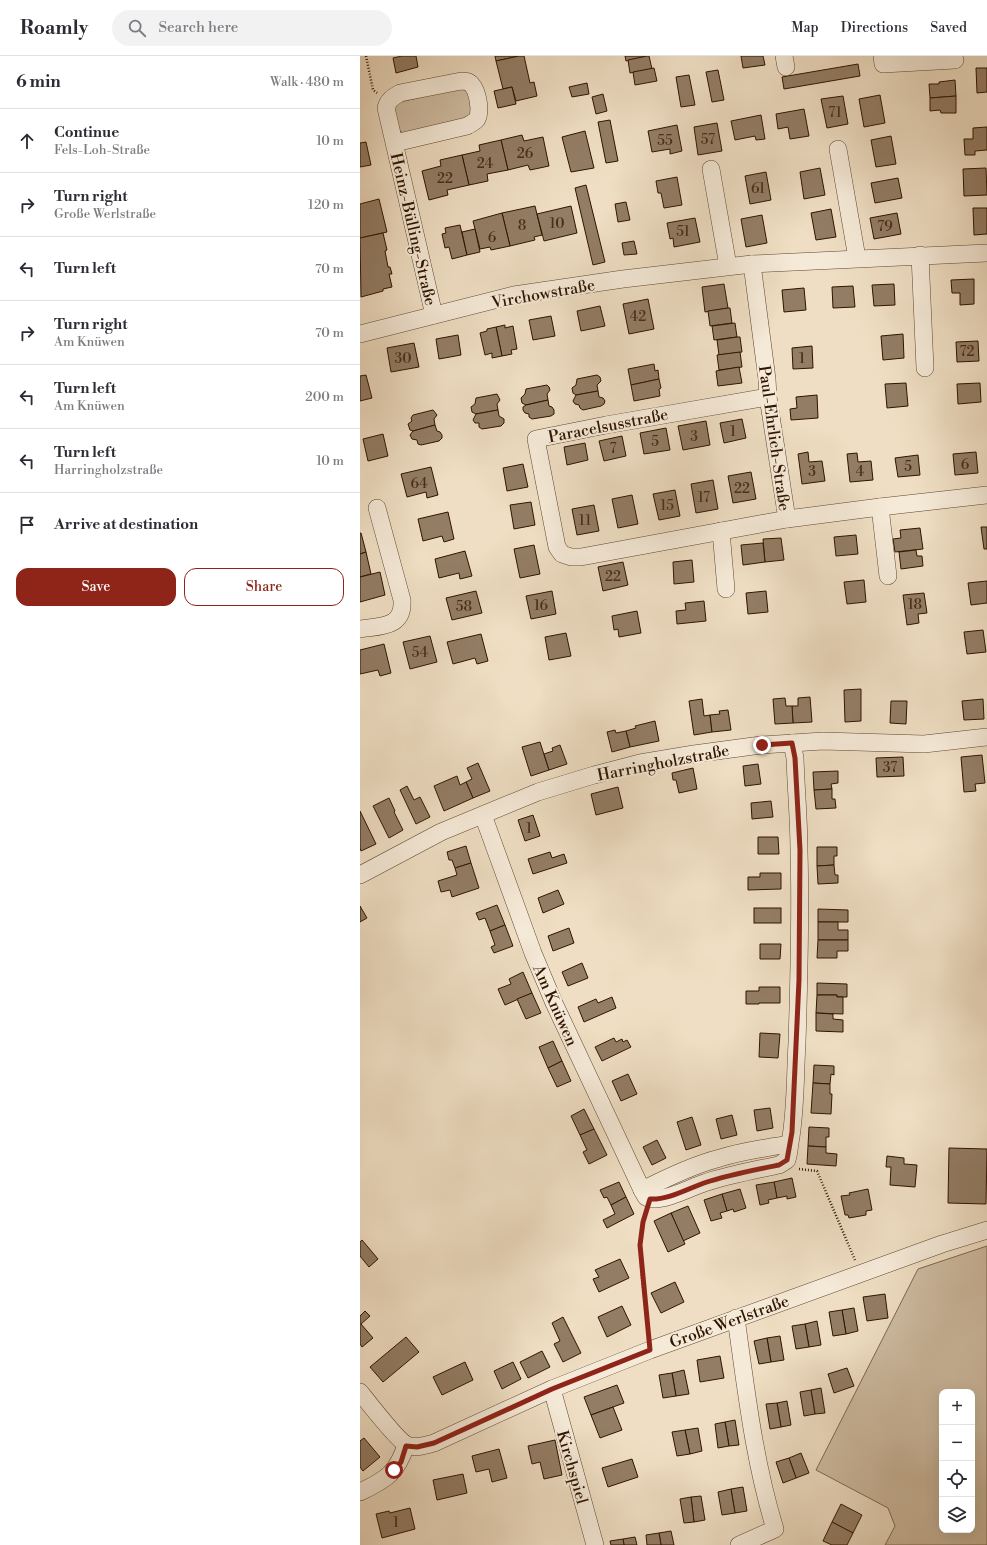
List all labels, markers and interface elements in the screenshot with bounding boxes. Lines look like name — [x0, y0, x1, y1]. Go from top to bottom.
search box — [112, 10, 392, 46]
text: Roamly — [20, 16, 88, 40]
icon: search — [126, 17, 148, 39]
text: Search here — [158, 18, 238, 37]
text: Map — [791, 19, 819, 37]
text: Directions — [841, 19, 908, 37]
text: Saved — [930, 19, 967, 37]
text: 6 min — [16, 71, 61, 93]
text: Walk · 480 m — [270, 74, 344, 90]
house number: 71 — [828, 104, 842, 122]
text: Continue — [54, 123, 119, 142]
icon: ahead — [16, 130, 38, 152]
house number: 57 — [701, 131, 715, 149]
house number: 55 — [657, 132, 673, 150]
text: 10 m — [316, 133, 344, 149]
text: Fels-Loh-Straße — [54, 142, 150, 158]
house number: 26 — [517, 145, 534, 163]
street label: Heinz-Bülling-Straße — [386, 151, 440, 308]
house number: 24 — [477, 155, 493, 173]
house number: 22 — [437, 170, 453, 188]
house number: 61 — [751, 180, 765, 198]
text: Turn right — [54, 187, 128, 206]
icon: right — [16, 194, 38, 216]
text: 120 m — [308, 197, 344, 213]
text: Große Werlstraße — [54, 206, 156, 222]
house number: 10 — [550, 215, 564, 233]
house number: 8 — [518, 217, 526, 235]
house number: 79 — [877, 218, 893, 236]
house number: 51 — [676, 223, 690, 241]
house number: 6 — [488, 229, 497, 247]
icon: left — [16, 258, 38, 280]
text: Turn left — [54, 259, 116, 278]
text: 70 m — [315, 261, 344, 277]
street label: Virchowstraße — [489, 275, 597, 313]
house number: 42 — [630, 308, 646, 326]
text: Turn right — [54, 315, 128, 334]
icon: right — [16, 322, 38, 344]
text: 70 m — [315, 325, 344, 341]
text: Am Knüwen — [54, 334, 125, 350]
house number: 72 — [960, 343, 974, 361]
house number: 30 — [394, 350, 412, 368]
house number: 1 — [799, 350, 805, 368]
street label: Paul-Ehrlich-Straße — [754, 364, 794, 512]
text: Turn left — [54, 379, 116, 398]
icon: left — [16, 386, 38, 408]
text: 200 m — [305, 389, 344, 405]
text: Am Knüwen — [54, 398, 125, 414]
street label: Paracelsusstraße — [546, 405, 670, 447]
house number: 1 — [730, 423, 736, 441]
house number: 3 — [690, 428, 698, 446]
house number: 5 — [651, 433, 659, 451]
house number: 7 — [609, 440, 617, 458]
text: Turn left — [54, 443, 116, 462]
icon: left — [16, 450, 38, 472]
text: 10 m — [316, 453, 344, 469]
house number: 6 — [961, 456, 970, 474]
house number: 5 — [904, 458, 912, 476]
text: Harringholzstraße — [54, 462, 163, 478]
house number: 3 — [808, 463, 816, 481]
house number: 4 — [856, 463, 864, 481]
house number: 64 — [410, 475, 428, 493]
house number: 22 — [734, 480, 750, 498]
house number: 17 — [698, 489, 710, 507]
house number: 15 — [660, 497, 674, 515]
house number: 11 — [579, 512, 591, 530]
icon: arrive — [16, 514, 38, 536]
text: Arrive at destination — [54, 515, 198, 534]
button: Save — [16, 568, 176, 606]
button: Share — [184, 568, 344, 606]
house number: 22 — [605, 568, 621, 586]
house number: 18 — [908, 596, 922, 614]
house number: 16 — [534, 597, 549, 615]
house number: 58 — [456, 598, 472, 616]
house number: 54 — [412, 644, 428, 662]
route end — [753, 736, 771, 754]
street label: Harringholzstraße — [595, 740, 731, 786]
house number: 37 — [883, 759, 897, 777]
house number: 1 — [526, 820, 532, 838]
street label: Am Knüwen — [528, 961, 582, 1050]
street label: Große Werlstraße — [667, 1291, 792, 1353]
map controls — [939, 1389, 975, 1533]
button: + — [939, 1389, 975, 1425]
button: − — [939, 1425, 975, 1461]
street label: Kirchspiel — [552, 1428, 592, 1507]
route start — [385, 1461, 403, 1479]
button: locate — [939, 1461, 975, 1497]
button: layers — [939, 1497, 975, 1533]
house number: 1 — [393, 1514, 399, 1532]

